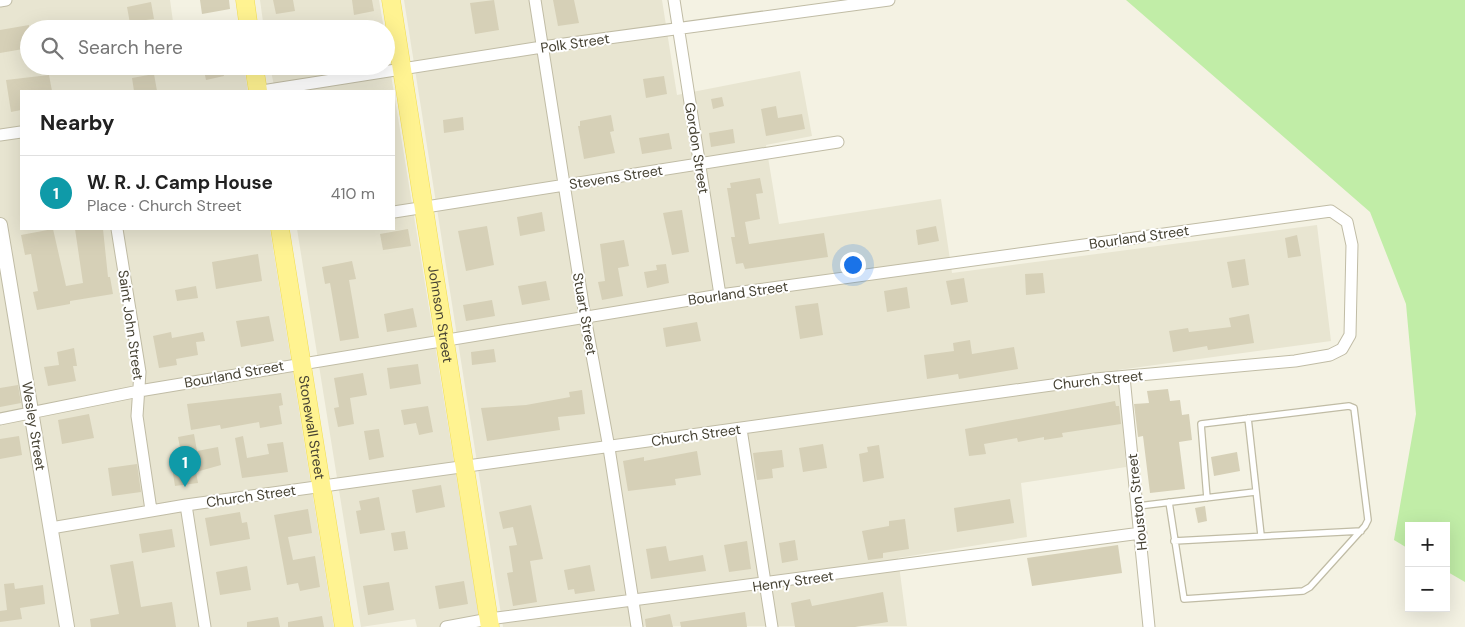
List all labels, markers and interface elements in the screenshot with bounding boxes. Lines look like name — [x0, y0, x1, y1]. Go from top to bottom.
search box — [20, 20, 395, 75]
street label: Polk Street — [539, 29, 611, 57]
icon: search — [38, 34, 66, 62]
text: Search here — [78, 35, 183, 60]
street label: Gordon Street — [681, 101, 713, 195]
text: Nearby — [40, 109, 114, 137]
street label: Stevens Street — [568, 161, 664, 193]
text: W. R. J. Camp House — [87, 170, 273, 195]
text: 1 — [53, 183, 59, 204]
text: 410 m — [331, 183, 375, 204]
text: Place · Church Street — [87, 195, 242, 216]
street label: Bourland Street — [1088, 221, 1190, 253]
your location — [840, 252, 866, 278]
street label: Johnson Street — [424, 264, 457, 364]
street label: Saint John Street — [114, 269, 148, 381]
street label: Stuart Street — [569, 271, 601, 357]
street label: Bourland Street — [687, 277, 789, 309]
street label: Bourland Street — [183, 356, 285, 392]
street label: Church Street — [1052, 366, 1144, 394]
street label: Stonewall Street — [295, 374, 329, 481]
street label: Wesley Street — [18, 380, 50, 472]
street label: Church Street — [650, 420, 742, 450]
pin: 1 — [169, 446, 201, 487]
street label: Houston Street — [1123, 453, 1151, 551]
street label: Church Street — [205, 481, 297, 511]
map controls — [1405, 522, 1450, 612]
button: + — [1405, 522, 1450, 567]
street label: Henry Street — [751, 566, 835, 596]
button: − — [1405, 567, 1450, 612]

